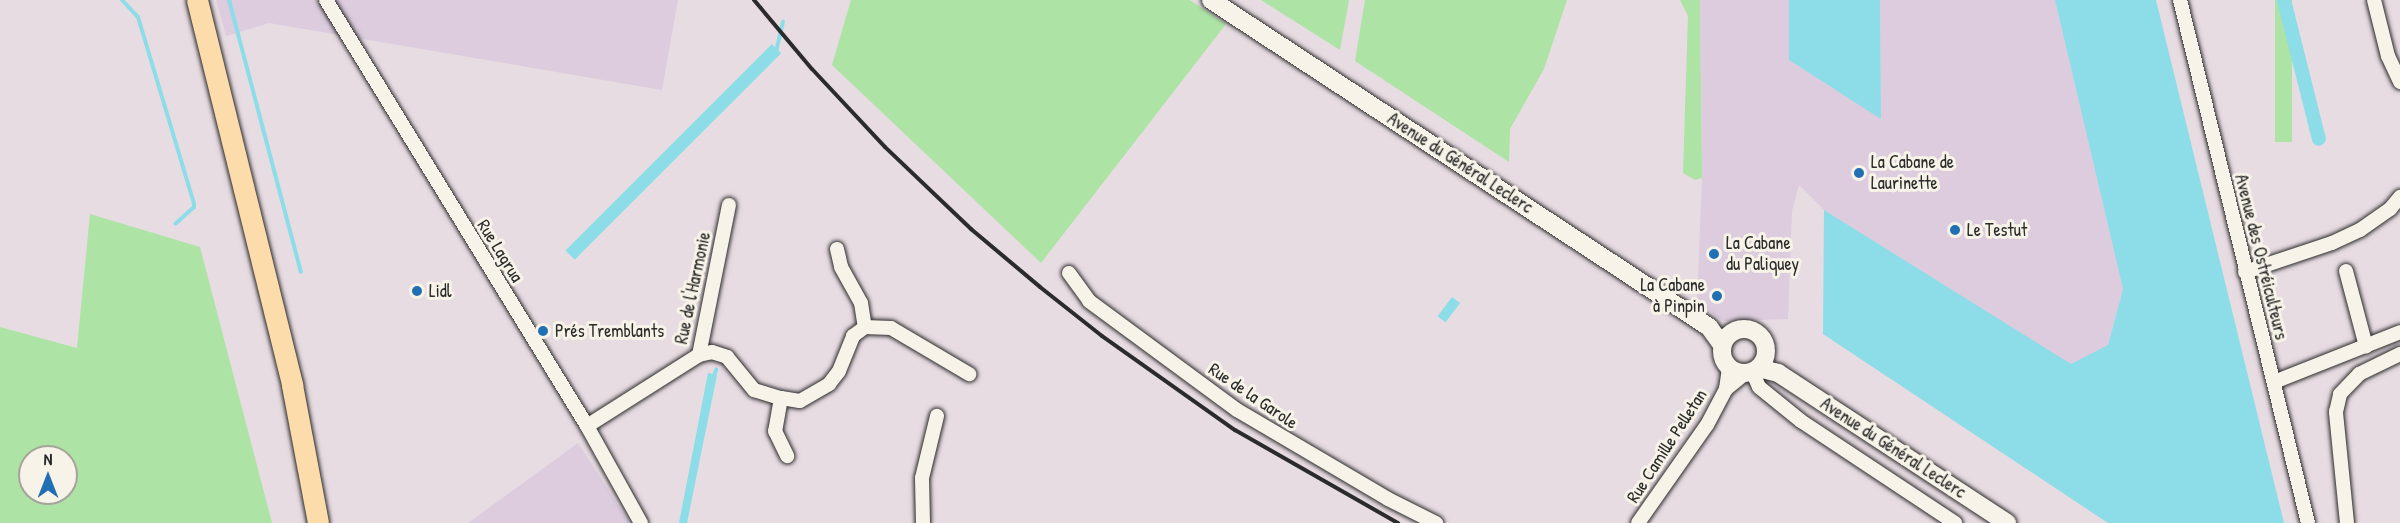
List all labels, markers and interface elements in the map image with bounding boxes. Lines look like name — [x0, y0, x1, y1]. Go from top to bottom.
street label: Avenue du Général Leclerc — [1383, 108, 1537, 218]
place label: La Cabane de Laurinette — [1871, 152, 1954, 195]
marker: La Cabane de Laurinette — [1852, 166, 1866, 180]
street label: Avenue des Ostréiculteurs — [2230, 172, 2292, 342]
street label: Rue Lagrua — [472, 216, 528, 286]
place label: Le Testut — [1967, 219, 2027, 241]
marker: Le Testut — [1948, 223, 1962, 237]
street label: Rue de l'Harmonie — [671, 230, 715, 346]
place label: La Cabane du Paliquey — [1726, 233, 1799, 276]
marker: La Cabane du Paliquey — [1707, 247, 1721, 261]
place label: La Cabane à Pinpin — [1640, 275, 1705, 318]
place label: Lidl — [429, 280, 452, 302]
marker: Lidl — [410, 284, 424, 298]
marker: La Cabane à Pinpin — [1710, 289, 1724, 303]
place label: Prés Tremblants — [555, 320, 664, 342]
marker: Prés Tremblants — [536, 324, 550, 338]
street label: Rue de la Garole — [1204, 358, 1302, 434]
street label: Rue Camille Pelletan — [1622, 385, 1712, 507]
street label: Avenue du Général Leclerc — [1816, 393, 1970, 503]
north arrow — [18, 445, 78, 505]
text: N — [44, 448, 52, 470]

